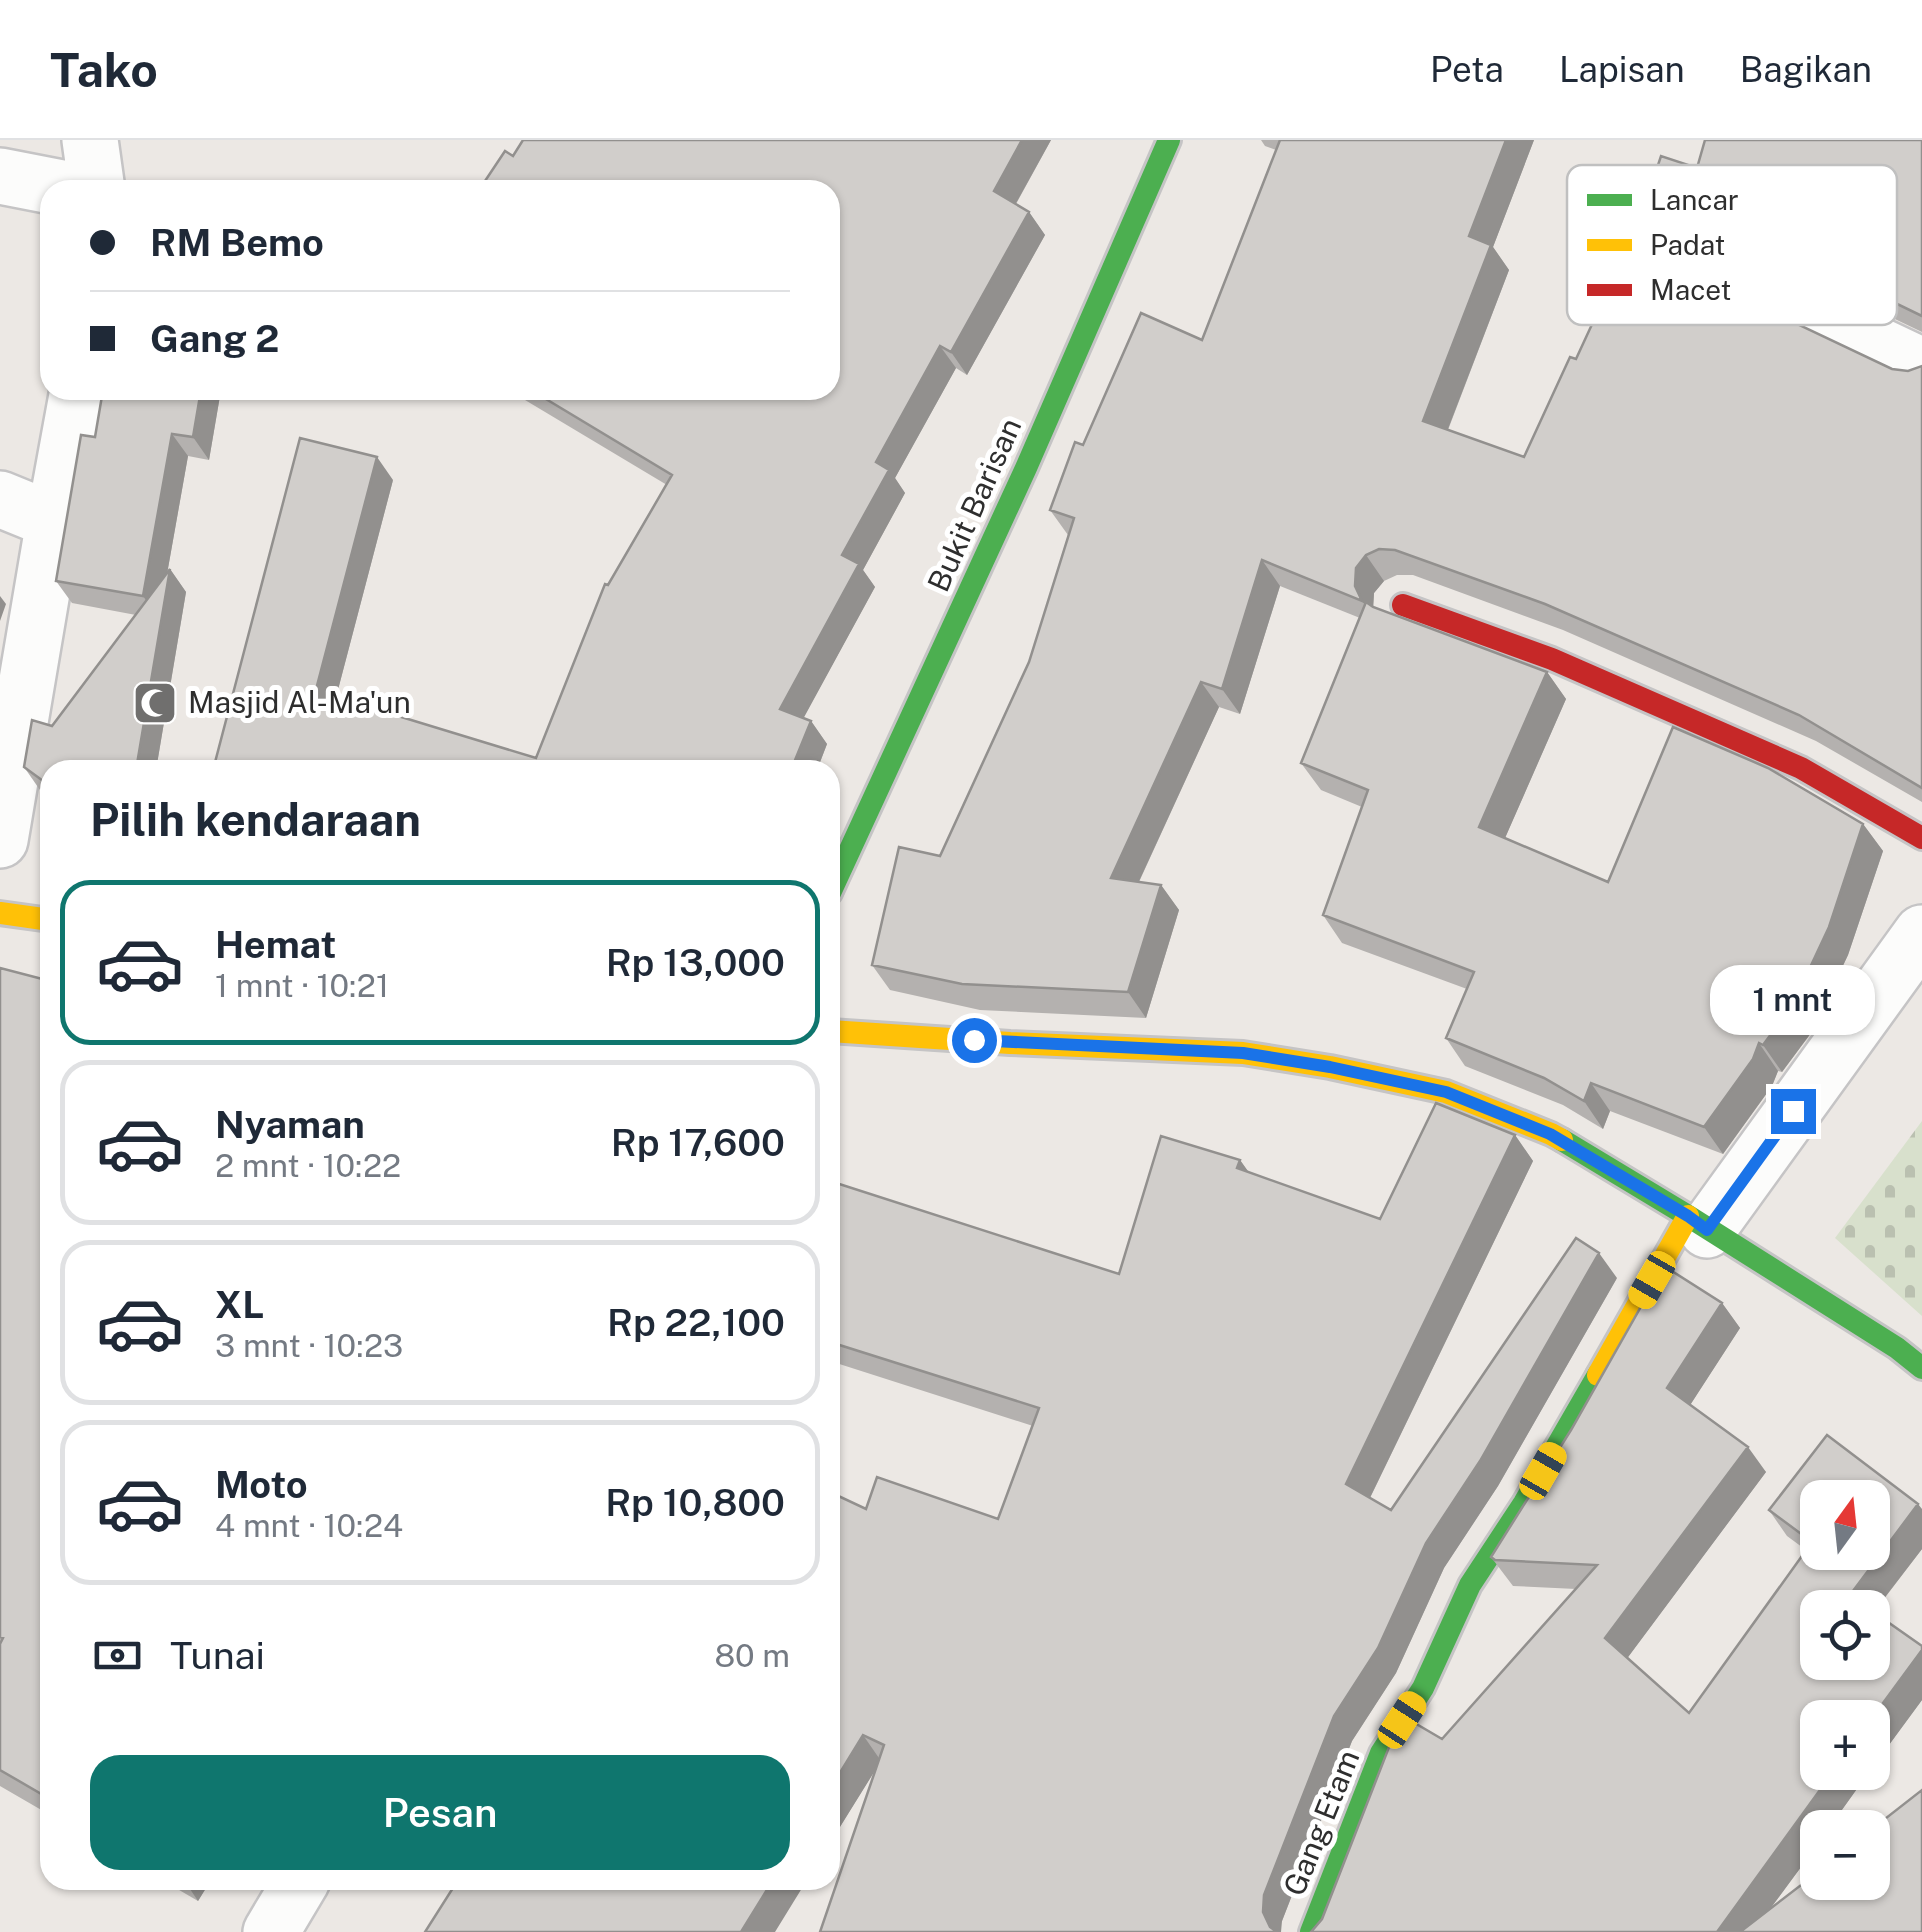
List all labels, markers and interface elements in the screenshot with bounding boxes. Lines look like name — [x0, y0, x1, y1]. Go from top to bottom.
text: Tako — [50, 41, 158, 98]
text: Peta — [1430, 49, 1504, 90]
text: Lapisan — [1559, 49, 1685, 90]
text: Bagikan — [1740, 49, 1872, 90]
legend — [1567, 165, 1897, 325]
text: Lancar — [1650, 183, 1739, 216]
text: RM Bemo — [150, 220, 324, 265]
text: Padat — [1650, 228, 1726, 261]
text: Macet — [1650, 273, 1731, 306]
text: Gang 2 — [150, 316, 280, 361]
street label: Bukit Barisan — [920, 412, 1028, 597]
mosque icon: Masjid Al-Ma'un — [132, 680, 178, 726]
place label: Masjid Al-Ma'un — [188, 684, 411, 720]
text: Pilih kendaraan — [90, 793, 421, 846]
icon: car — [95, 918, 185, 1008]
text: Hemat — [215, 922, 336, 967]
text: Rp 13,000 — [606, 940, 785, 985]
callout: 1 mnt — [1710, 966, 1876, 1036]
text: 1 mnt · 10:21 — [215, 967, 389, 1004]
text: 1 mnt — [1752, 981, 1833, 1018]
route start — [952, 1018, 997, 1063]
route end — [1771, 1089, 1816, 1134]
icon: car — [95, 1098, 185, 1188]
text: Nyaman — [215, 1102, 365, 1147]
text: Rp 17,600 — [611, 1120, 785, 1165]
text: 2 mnt · 10:22 — [215, 1147, 401, 1184]
car — [1624, 1247, 1680, 1313]
icon: car — [95, 1278, 185, 1368]
text: XL — [215, 1282, 264, 1327]
text: Rp 22,100 — [607, 1300, 785, 1345]
text: 3 mnt · 10:23 — [215, 1327, 403, 1364]
car — [1515, 1438, 1571, 1504]
icon: car — [95, 1458, 185, 1548]
text: Moto — [215, 1462, 308, 1507]
text: Rp 10,800 — [605, 1480, 785, 1525]
north arrow — [1800, 1480, 1890, 1570]
map controls — [1800, 1480, 1890, 1900]
text: 4 mnt · 10:24 — [215, 1507, 403, 1544]
button: locate — [1800, 1590, 1890, 1680]
icon: cash — [90, 1628, 145, 1683]
text: Tunai — [170, 1633, 265, 1678]
text: 80 m — [714, 1637, 790, 1674]
car — [1373, 1687, 1431, 1753]
button: + — [1800, 1700, 1890, 1790]
street label: Gang Etam — [1276, 1745, 1367, 1901]
button: Pesan — [90, 1755, 790, 1870]
button: − — [1800, 1810, 1890, 1900]

